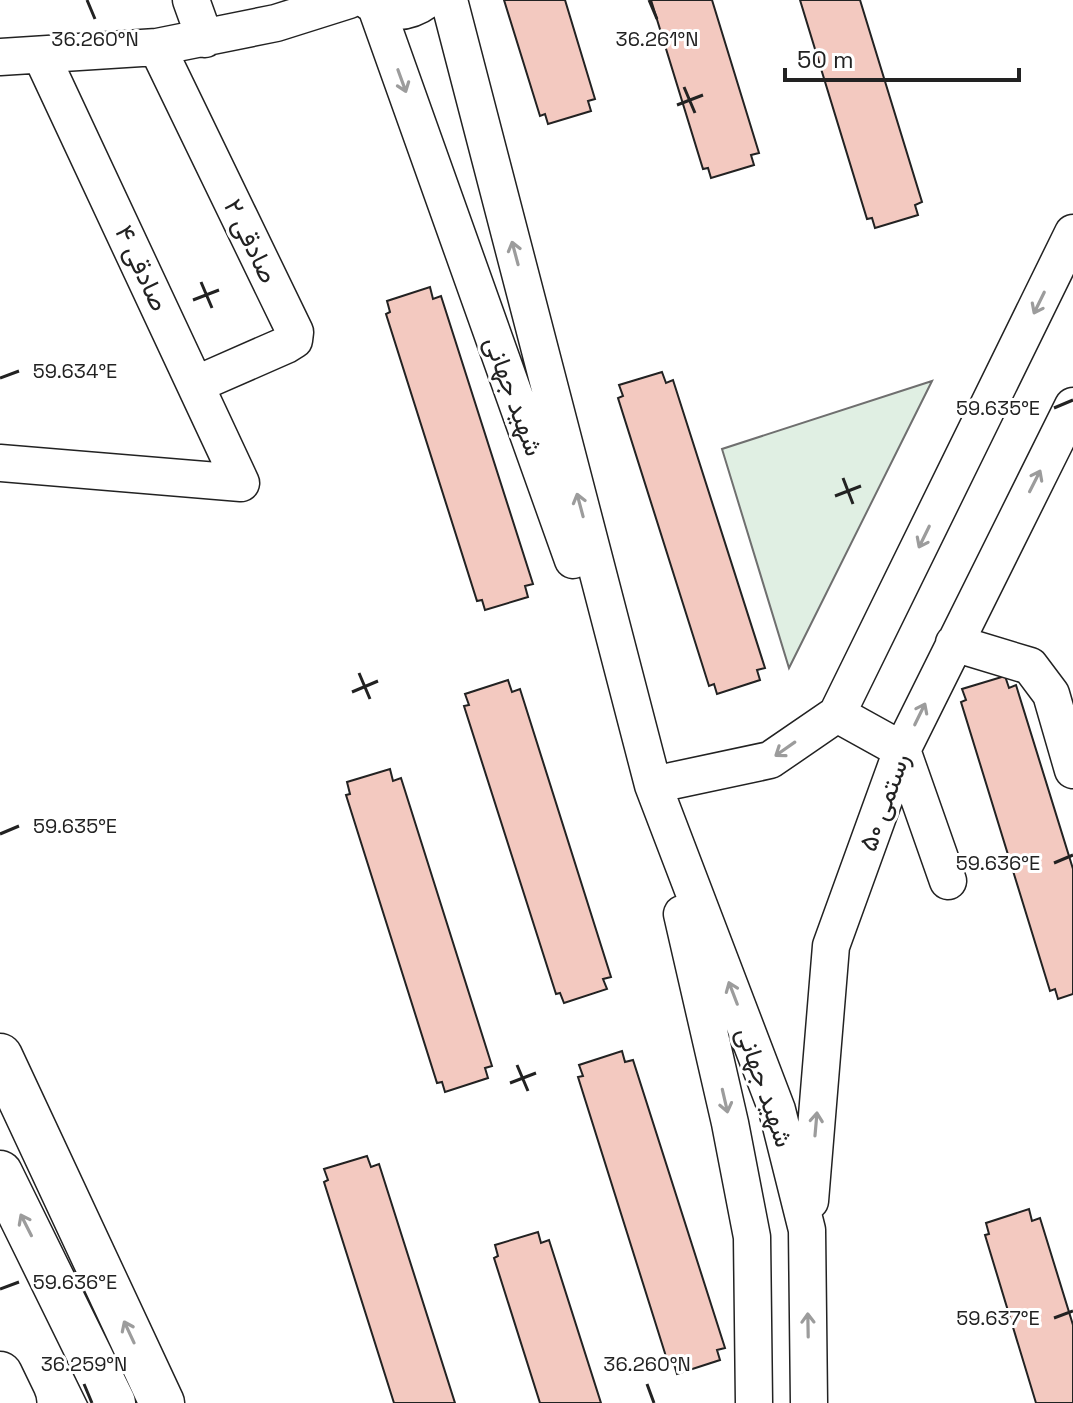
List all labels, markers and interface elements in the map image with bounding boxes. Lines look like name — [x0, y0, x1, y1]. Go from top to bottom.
text: 36.260°N — [51, 26, 139, 52]
text: 36.261°N — [616, 26, 698, 52]
scale bar — [785, 32, 1019, 82]
text: 50 m — [797, 44, 854, 75]
one-way arrow — [396, 68, 410, 93]
street label: صادقی ۲ — [216, 193, 286, 289]
street label: صادقی ۴ — [107, 219, 177, 317]
one-way arrow — [506, 241, 521, 267]
one-way arrow — [1030, 291, 1046, 315]
street label: شهید جهانی — [477, 332, 551, 460]
text: 59.634°E — [33, 358, 117, 384]
text: 59.635°E — [956, 395, 1040, 421]
one-way arrow — [1028, 469, 1044, 493]
one-way arrow — [572, 493, 587, 518]
one-way arrow — [916, 524, 931, 548]
one-way arrow — [913, 702, 928, 726]
one-way arrow — [775, 741, 797, 757]
street label: رستمی ۵۰ — [851, 748, 917, 856]
text: 59.635°E — [33, 813, 117, 839]
text: 59.636°E — [956, 850, 1040, 876]
one-way arrow — [725, 981, 739, 1006]
street label: شهید جهانی — [729, 1022, 801, 1152]
one-way arrow — [719, 1088, 734, 1113]
one-way arrow — [809, 1111, 824, 1138]
one-way arrow — [18, 1214, 33, 1238]
text: 59.636°E — [33, 1269, 117, 1295]
text: 59.637°E — [956, 1305, 1040, 1331]
one-way arrow — [801, 1312, 816, 1339]
one-way arrow — [121, 1321, 136, 1345]
text: 36.259°N — [41, 1351, 127, 1377]
text: 36.260°N — [603, 1351, 691, 1377]

